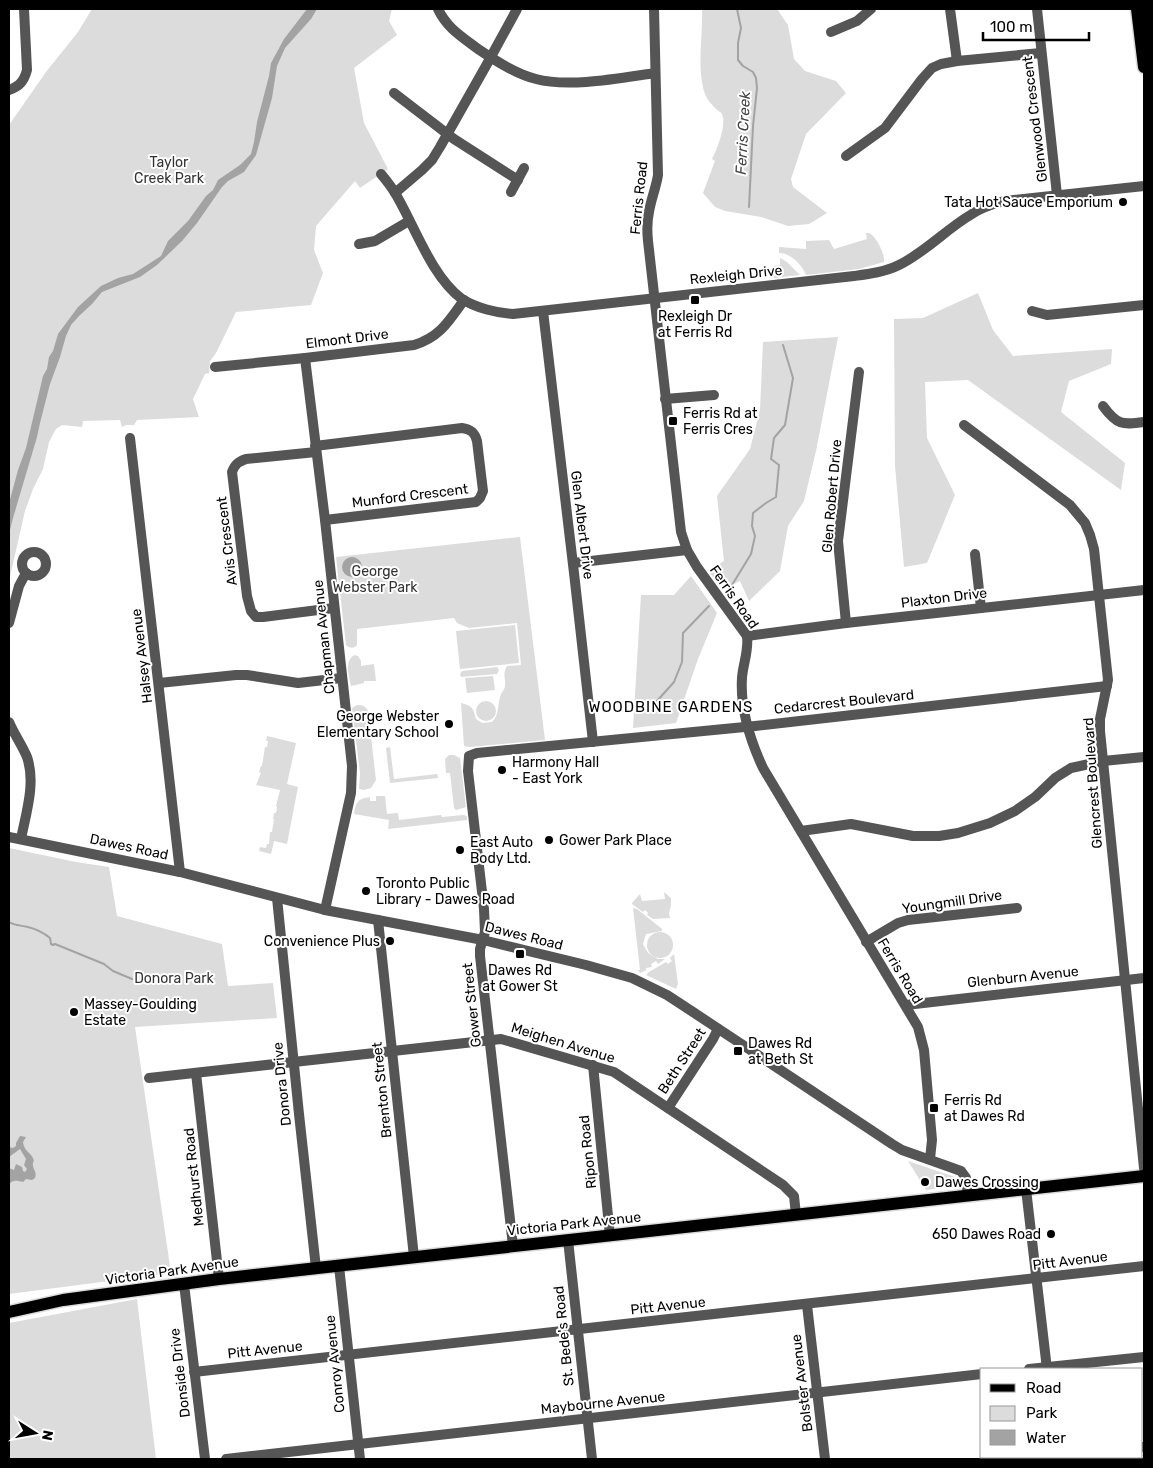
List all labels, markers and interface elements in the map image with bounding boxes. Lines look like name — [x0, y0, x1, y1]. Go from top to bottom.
scale bar — [983, 10, 1089, 42]
text: 100 m — [990, 18, 1032, 36]
street label: Glenwood Crescent — [1019, 54, 1051, 183]
water label: Ferris Creek — [732, 91, 754, 175]
park label: Taylor Creek Park — [134, 154, 205, 187]
street label: Ferris Road — [627, 160, 651, 236]
place label: Tata Hot Sauce Emporium — [944, 194, 1113, 211]
marker: Tata Hot Sauce Emporium — [1117, 196, 1129, 208]
street label: Rexleigh Drive — [689, 262, 783, 288]
marker: Rexleigh Dr at Ferris Rd — [689, 294, 701, 306]
place label: Rexleigh Dr at Ferris Rd — [658, 308, 733, 341]
street label: Elmont Drive — [305, 325, 390, 353]
place label: Ferris Rd at Ferris Cres — [683, 405, 758, 438]
marker: Ferris Rd at Ferris Cres — [667, 415, 679, 427]
street label: Glen Robert Drive — [819, 438, 845, 553]
street label: Glen Albert Drive — [567, 470, 597, 580]
street label: Munford Crescent — [351, 480, 470, 512]
street label: Avis Crescent — [213, 495, 241, 586]
street label: Ferris Road — [706, 562, 762, 632]
park label: George Webster Park — [332, 563, 418, 596]
street label: Chapman Avenue — [310, 579, 338, 695]
street label: Plaxton Drive — [900, 584, 988, 612]
street label: Halsey Avenue — [128, 608, 156, 704]
street label: Cedarcrest Boulevard — [773, 686, 915, 718]
district label: WOODBINE GARDENS — [589, 698, 753, 716]
place label: George Webster Elementary School — [317, 708, 440, 741]
street label: Glencrest Boulevard — [1080, 717, 1106, 849]
marker: George Webster Elementary School — [443, 718, 455, 730]
place label: Harmony Hall - East York — [512, 754, 599, 787]
marker: Harmony Hall - East York — [496, 764, 508, 776]
street label: Dawes Road — [88, 830, 170, 864]
place label: Gower Park Place — [559, 832, 672, 849]
place label: East Auto Body Ltd. — [470, 834, 533, 867]
marker: Gower Park Place — [543, 834, 555, 846]
marker: East Auto Body Ltd. — [454, 844, 466, 856]
place label: Toronto Public Library - Dawes Road — [376, 875, 515, 908]
marker: Toronto Public Library - Dawes Road — [360, 885, 372, 897]
street label: Youngmill Drive — [901, 887, 1003, 917]
street label: Dawes Road — [483, 918, 565, 954]
place label: Convenience Plus — [264, 933, 380, 950]
marker: Convenience Plus — [384, 935, 396, 947]
street label: Ferris Road — [874, 935, 926, 1007]
marker: Dawes Rd at Gower St — [514, 948, 526, 960]
street label: Gower Street — [459, 961, 485, 1048]
place label: Dawes Rd at Gower St — [482, 962, 558, 995]
street label: Glenburn Avenue — [966, 963, 1080, 991]
park label: Donora Park — [134, 970, 215, 987]
place label: Massey-Goulding Estate — [84, 996, 197, 1029]
marker: Massey-Goulding Estate — [68, 1006, 80, 1018]
street label: Meighen Avenue — [509, 1019, 617, 1067]
street label: Beth Street — [654, 1024, 710, 1097]
place label: Dawes Rd at Beth St — [748, 1035, 814, 1068]
street label: Donora Drive — [269, 1041, 295, 1127]
street label: Brenton Street — [368, 1041, 396, 1139]
marker: Dawes Rd at Beth St — [732, 1045, 744, 1057]
place label: Ferris Rd at Dawes Rd — [944, 1092, 1025, 1125]
marker: Ferris Rd at Dawes Rd — [928, 1102, 940, 1114]
street label: Ripon Road — [576, 1114, 600, 1190]
street label: Medhurst Road — [180, 1127, 208, 1227]
place label: Dawes Crossing — [935, 1174, 1039, 1191]
marker: Dawes Crossing — [919, 1176, 931, 1188]
street label: Victoria Park Avenue — [506, 1208, 642, 1239]
place label: 650 Dawes Road — [932, 1226, 1041, 1243]
marker: 650 Dawes Road — [1045, 1228, 1057, 1240]
street label: Pitt Avenue — [1032, 1248, 1109, 1274]
street label: Victoria Park Avenue — [104, 1253, 240, 1289]
street label: St. Bede's Road — [550, 1285, 578, 1387]
street label: Pitt Avenue — [630, 1294, 707, 1318]
street label: Conroy Avenue — [321, 1314, 349, 1414]
street label: Donside Drive — [166, 1327, 194, 1419]
street label: Bolster Avenue — [788, 1333, 816, 1433]
street label: Pitt Avenue — [227, 1338, 304, 1362]
legend — [980, 1368, 1143, 1458]
text: Road — [1026, 1379, 1062, 1397]
street label: Maybourne Avenue — [540, 1388, 666, 1418]
text: Park — [1026, 1404, 1057, 1422]
north arrow — [10, 1408, 60, 1458]
text: N — [38, 1429, 57, 1442]
text: Water — [1026, 1429, 1066, 1447]

